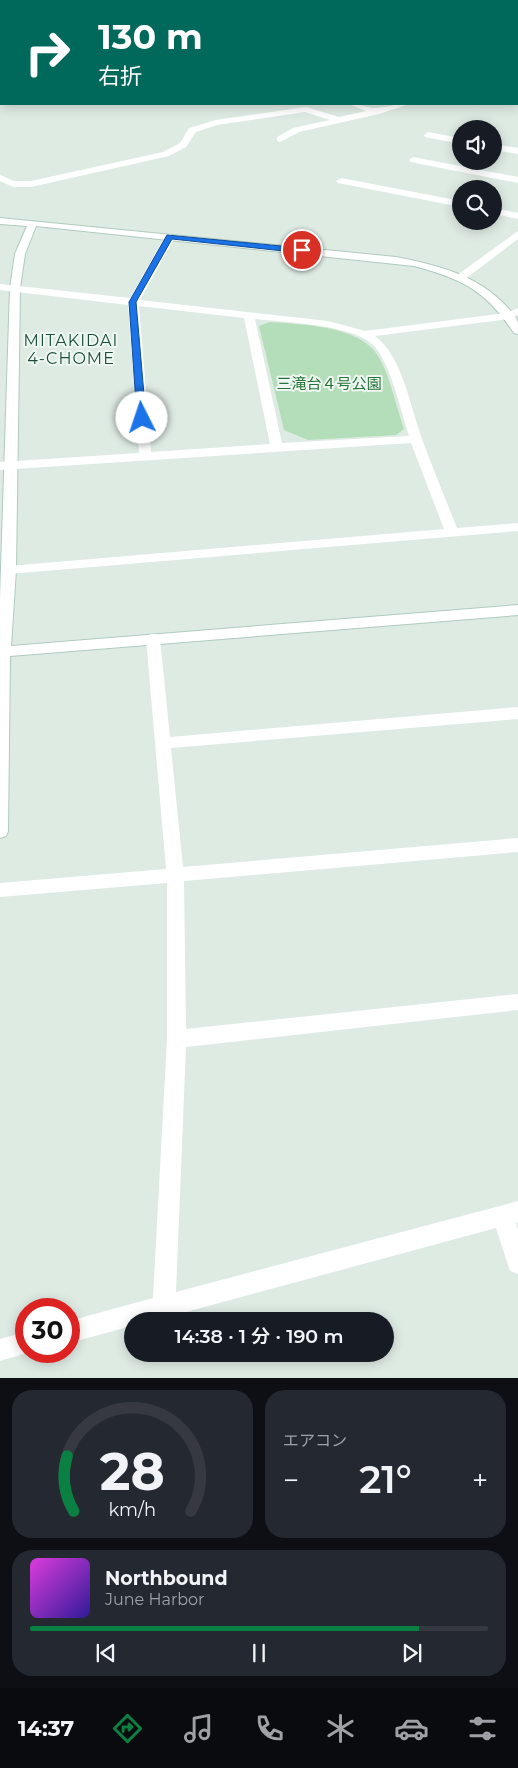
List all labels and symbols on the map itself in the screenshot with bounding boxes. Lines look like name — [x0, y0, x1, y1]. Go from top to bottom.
pin — [281, 229, 323, 271]
district label: MITAKIDAI 4-CHOME — [24, 331, 118, 368]
park label: 三滝台４号公園 — [276, 374, 382, 393]
position arrow — [115, 391, 167, 443]
speed limit sign: 30 — [15, 1298, 80, 1363]

